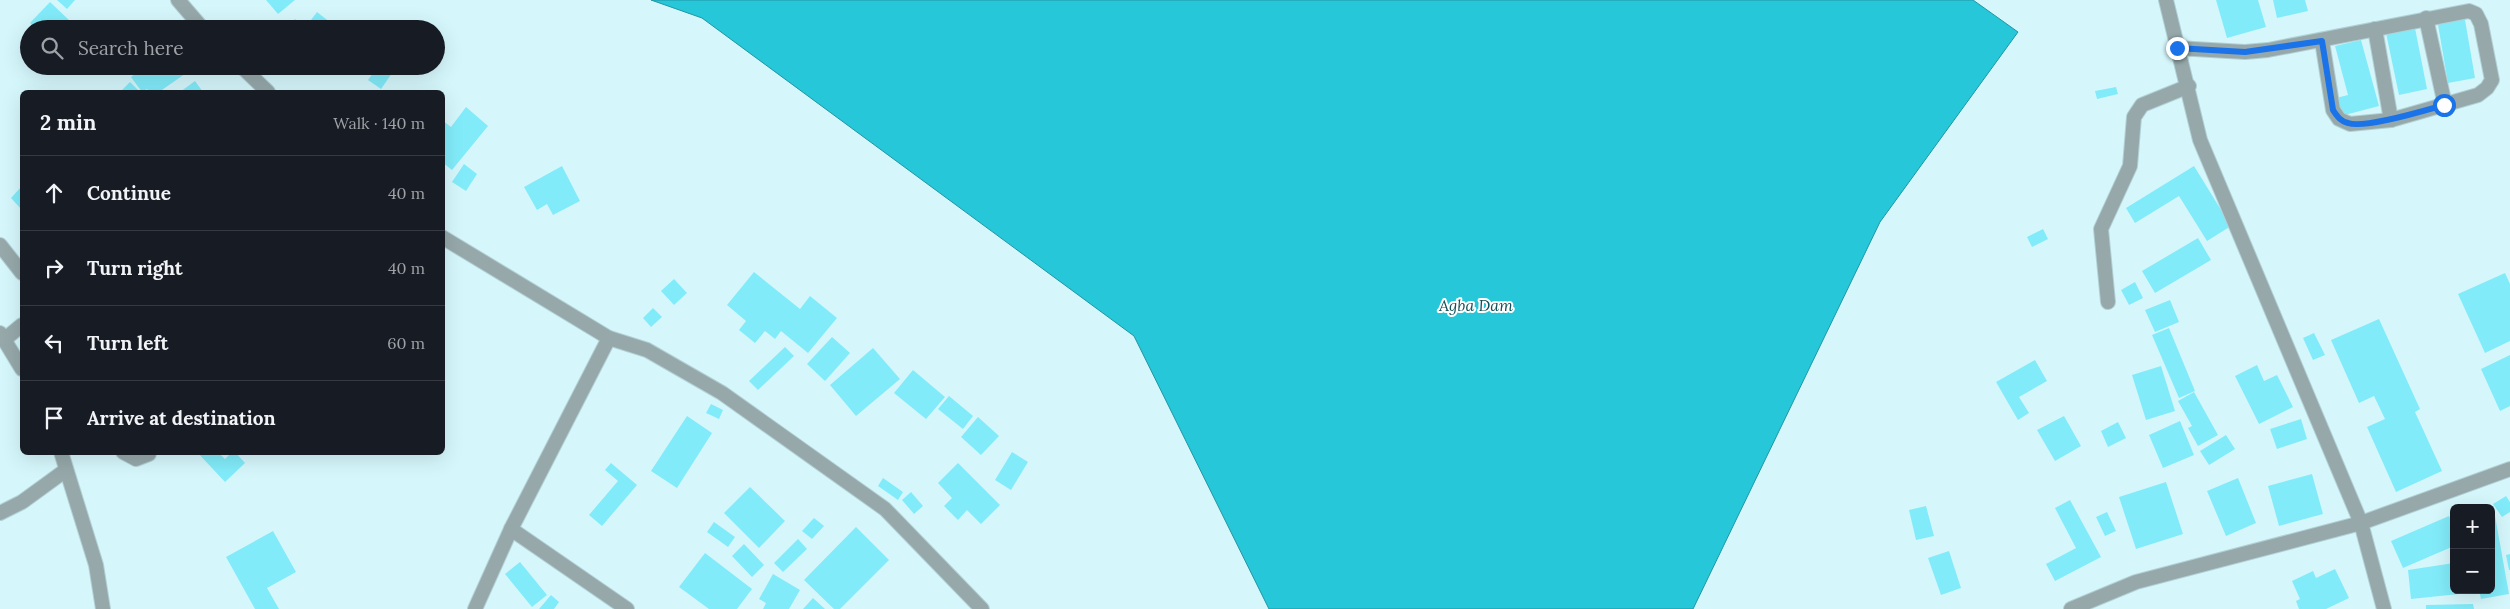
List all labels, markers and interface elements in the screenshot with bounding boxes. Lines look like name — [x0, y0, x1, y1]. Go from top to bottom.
search box — [20, 20, 445, 75]
icon: search — [38, 34, 66, 62]
text: Search here — [78, 36, 184, 60]
route end — [2166, 37, 2189, 60]
route start — [2433, 94, 2456, 117]
text: 2 min — [40, 109, 96, 136]
text: Walk · 140 m — [333, 113, 425, 133]
icon: ahead — [40, 179, 68, 207]
text: Continue — [87, 181, 171, 205]
text: 40 m — [388, 183, 425, 203]
icon: right — [40, 254, 68, 282]
text: Turn right — [87, 256, 183, 280]
text: 40 m — [388, 258, 425, 278]
water label: Agba Dam — [1438, 295, 1513, 315]
icon: left — [40, 329, 68, 357]
text: Turn left — [87, 331, 168, 355]
text: 60 m — [387, 333, 425, 353]
icon: arrive — [40, 404, 68, 432]
text: Arrive at destination — [87, 406, 276, 430]
map controls — [2450, 504, 2495, 594]
button: + — [2450, 504, 2495, 549]
button: − — [2450, 549, 2495, 594]

